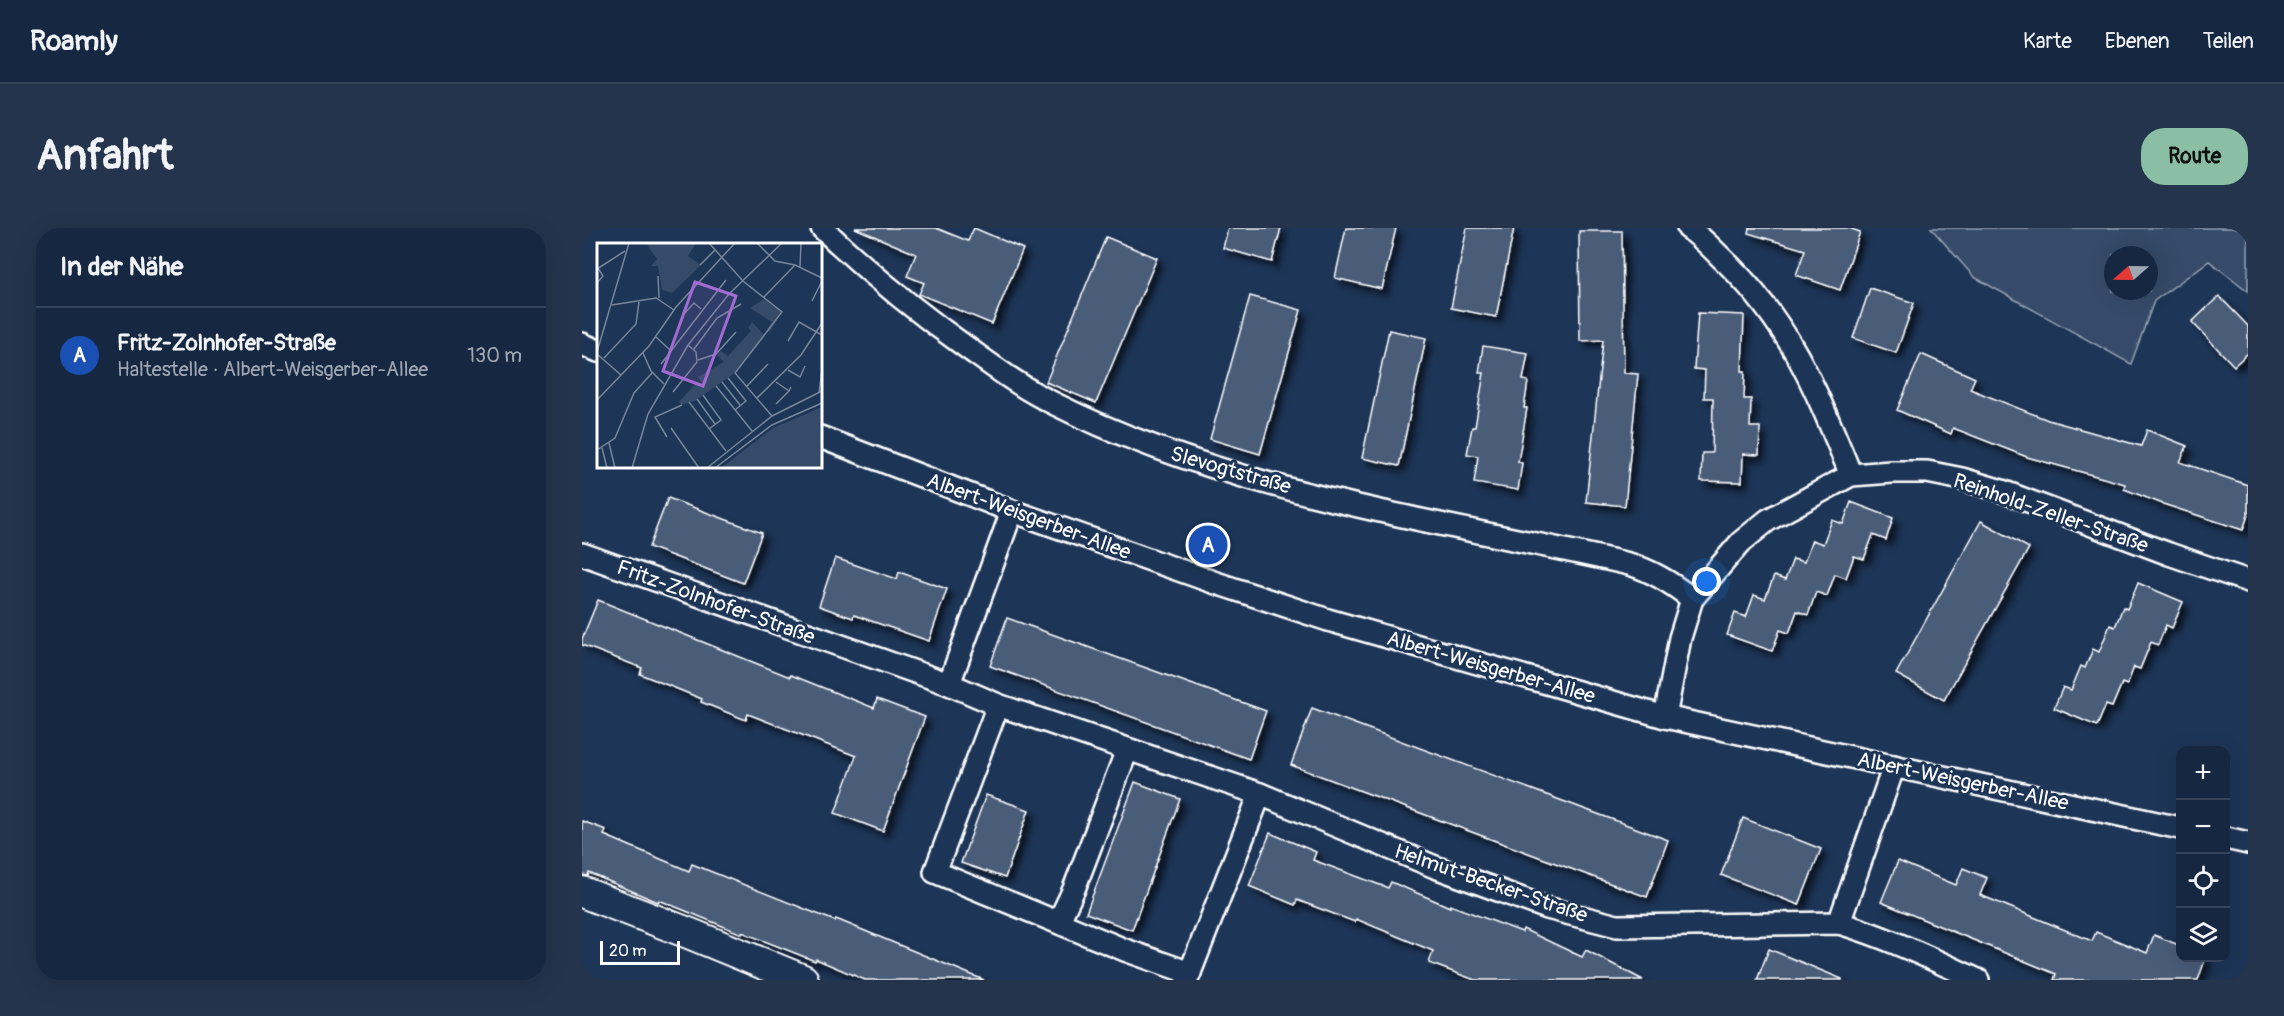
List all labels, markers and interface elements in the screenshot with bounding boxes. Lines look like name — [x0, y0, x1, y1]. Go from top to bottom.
text: Roamly — [30, 24, 118, 59]
text: Karte — [2023, 28, 2072, 55]
text: Ebenen — [2105, 28, 2170, 55]
text: Teilen — [2203, 28, 2254, 55]
button: Route — [2141, 128, 2248, 185]
text: Anfahrt — [36, 130, 174, 182]
inset map — [597, 243, 822, 468]
north arrow — [2104, 246, 2158, 300]
text: In der Nähe — [60, 251, 183, 283]
text: Fritz-Zolnhofer-Straße — [117, 329, 336, 357]
text: A — [73, 343, 86, 368]
text: 130 m — [467, 343, 522, 368]
text: Haltestelle · Albert-Weisgerber-Allee — [117, 357, 428, 382]
street label: Slevogtstraße — [1167, 440, 1295, 501]
street label: Albert-Weisgerber-Allee — [923, 467, 1135, 566]
street label: Reinhold-Zeller-Straße — [1950, 467, 2153, 560]
pin: A — [1188, 522, 1228, 568]
street label: Fritz-Zolnhofer-Straße — [613, 554, 819, 651]
your location — [1692, 567, 1721, 596]
street label: Albert-Weisgerber-Allee — [1384, 625, 1599, 710]
street label: Albert-Weisgerber-Allee — [1855, 746, 2072, 817]
map controls — [2176, 746, 2230, 962]
button: + — [2176, 746, 2230, 800]
button: − — [2176, 800, 2230, 854]
street label: Helmut-Becker-Straße — [1391, 838, 1592, 929]
button: locate — [2176, 854, 2230, 908]
button: layers — [2176, 908, 2230, 962]
scale bar — [600, 938, 680, 966]
text: 20 m — [609, 941, 647, 961]

